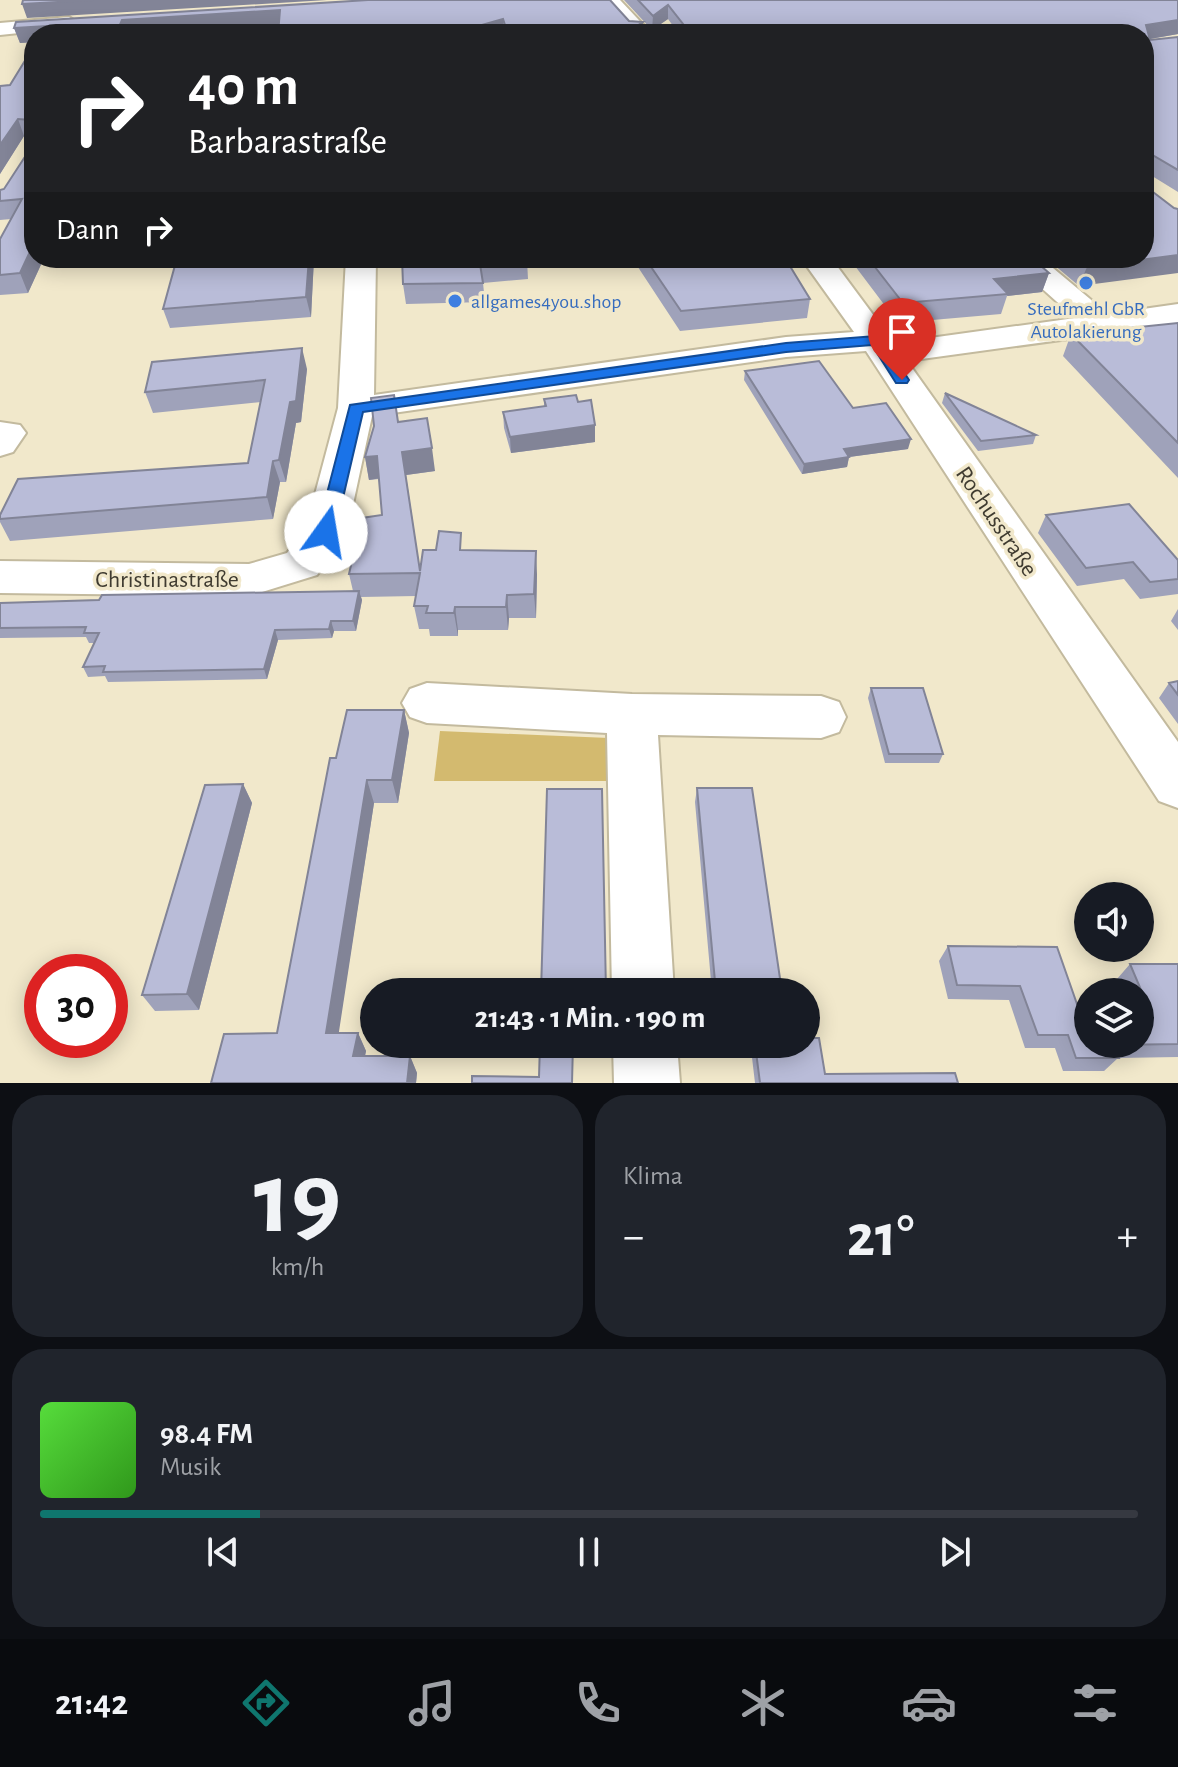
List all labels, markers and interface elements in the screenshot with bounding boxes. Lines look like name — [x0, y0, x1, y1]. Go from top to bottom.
icon: right — [56, 56, 160, 160]
text: 40 m — [188, 59, 299, 115]
text: Barbarastraße — [188, 124, 387, 160]
icon: right — [136, 208, 180, 252]
text: Dann — [56, 215, 120, 245]
marker: Steufmehl GbR Autolakierung — [1077, 274, 1095, 292]
marker: allgames4you.shop — [446, 292, 464, 310]
place label: allgames4you.shop — [471, 292, 622, 312]
pin — [868, 298, 936, 380]
place label: Steufmehl GbR Autolakierung — [1027, 299, 1145, 342]
icon: arrive — [880, 310, 924, 354]
street label: Rochusstraße — [951, 462, 1042, 581]
position arrow — [284, 490, 368, 574]
street label: Christinastraße — [95, 568, 239, 592]
map controls — [1074, 882, 1154, 1058]
button: sound — [1074, 882, 1154, 962]
speed limit sign: 30 — [24, 954, 128, 1058]
button: layers — [1074, 978, 1154, 1058]
text: 21:43 · 1 Min. · 190 m — [474, 1003, 706, 1033]
text: 19 — [254, 1148, 341, 1252]
text: Klima — [623, 1163, 683, 1189]
text: 21° — [847, 1207, 914, 1267]
text: − — [623, 1215, 644, 1259]
text: + — [1117, 1215, 1138, 1259]
text: km/h — [271, 1254, 324, 1280]
text: 98.4 FM — [160, 1419, 253, 1449]
text: Musik — [160, 1454, 221, 1480]
icon: previous — [201, 1530, 245, 1574]
icon: pause — [567, 1530, 611, 1574]
icon: next — [933, 1530, 977, 1574]
icon: directions — [238, 1675, 294, 1731]
icon: music — [404, 1675, 460, 1731]
icon: phone — [570, 1675, 626, 1731]
icon: climate — [735, 1675, 791, 1731]
icon: car — [901, 1675, 957, 1731]
icon: filters — [1067, 1675, 1123, 1731]
text: 21:42 — [55, 1685, 128, 1721]

